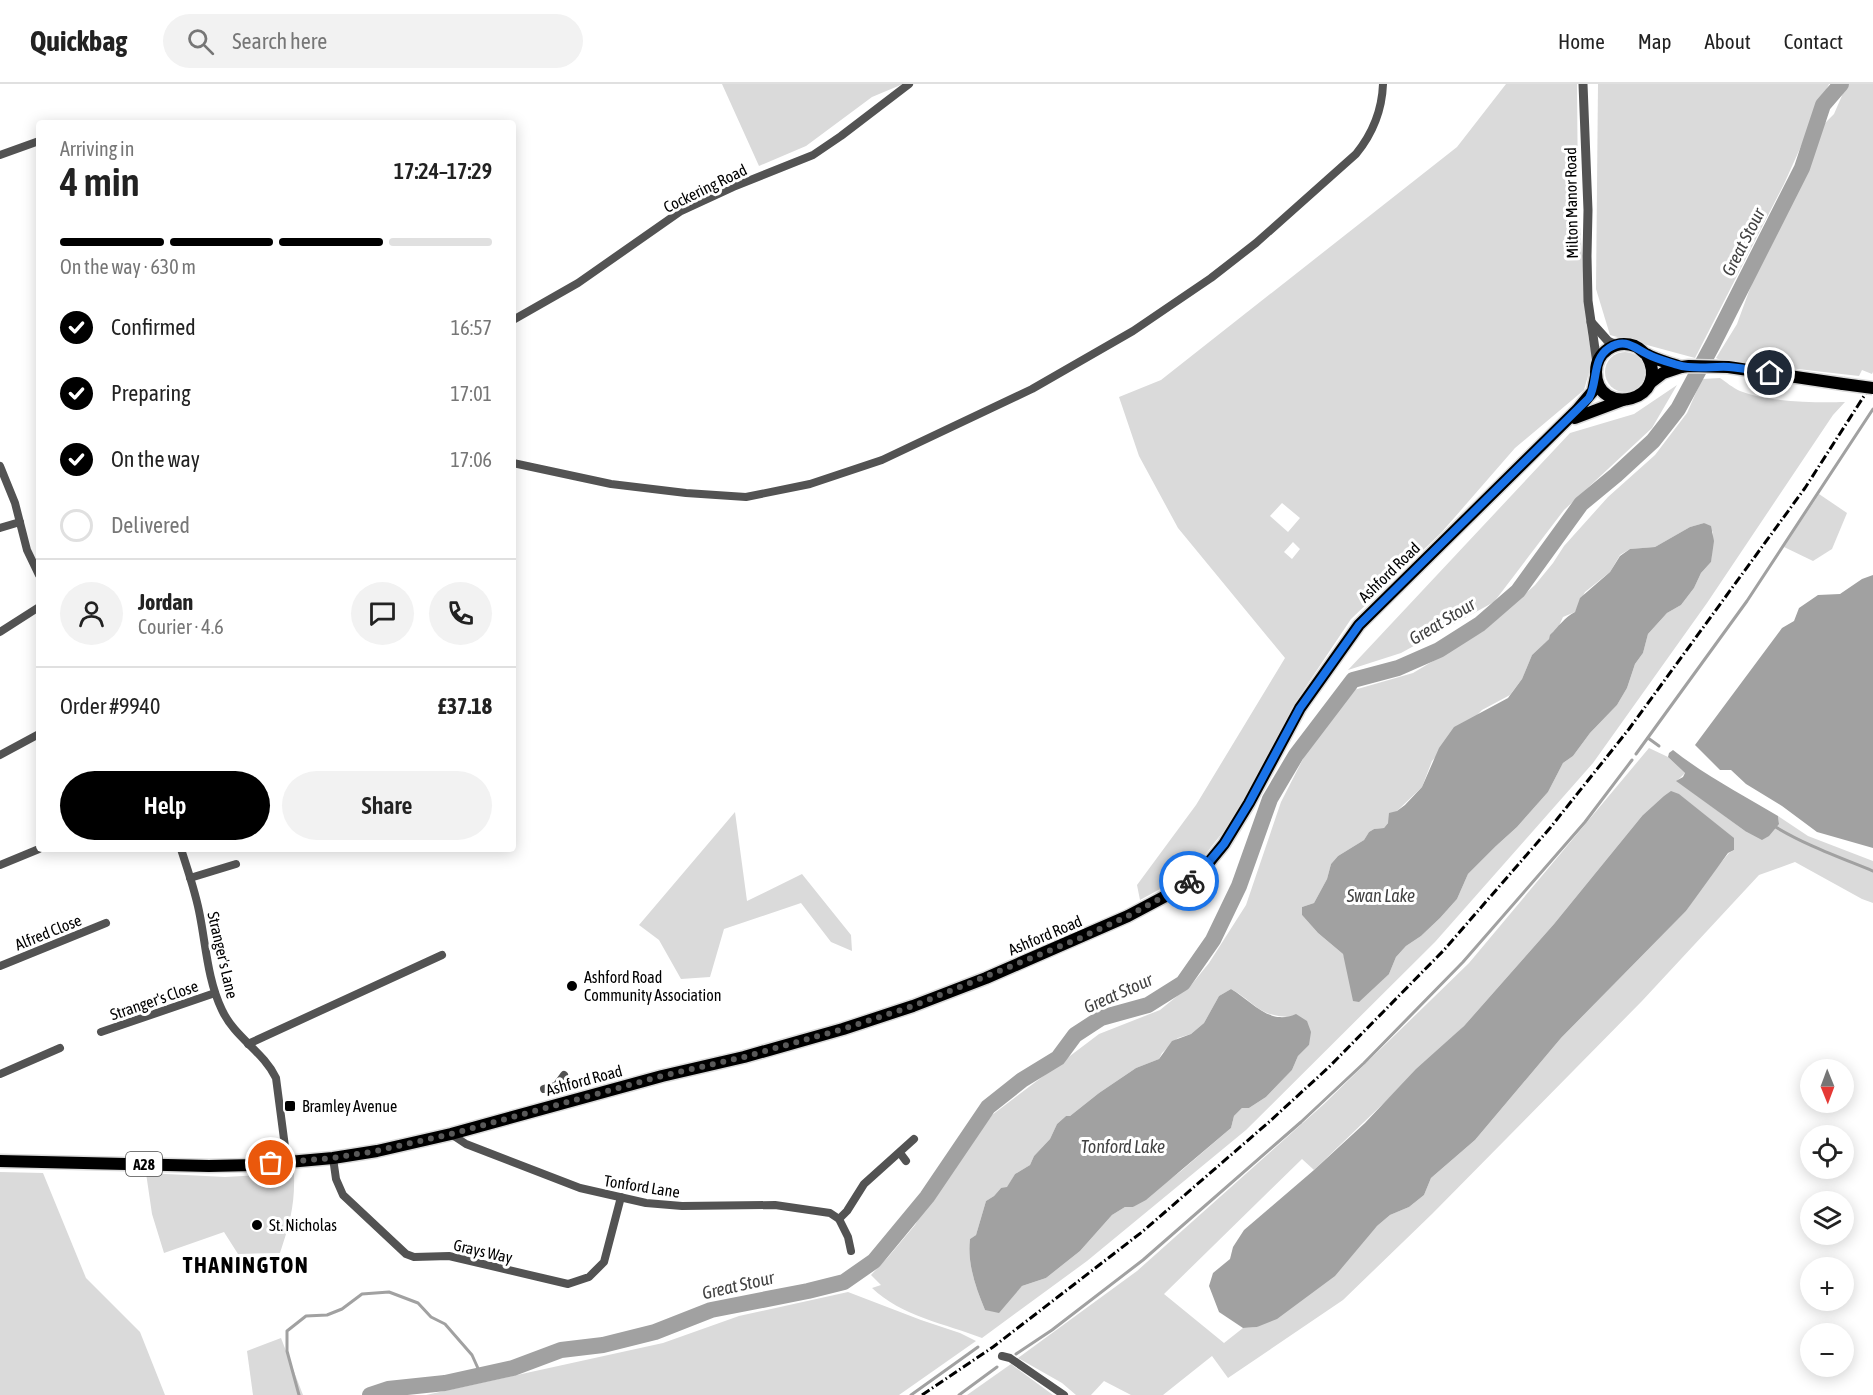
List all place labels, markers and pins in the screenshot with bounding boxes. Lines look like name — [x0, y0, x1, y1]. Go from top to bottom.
pin — [1744, 347, 1795, 398]
place label: Ashford Road Community Association — [584, 968, 722, 1005]
marker: Ashford Road Community Association — [565, 979, 579, 993]
place label: Bramley Avenue — [302, 1097, 397, 1116]
marker: Bramley Avenue — [283, 1099, 297, 1113]
pin — [245, 1137, 296, 1188]
place label: St. Nicholas — [269, 1216, 337, 1234]
marker: St. Nicholas — [250, 1218, 264, 1232]

